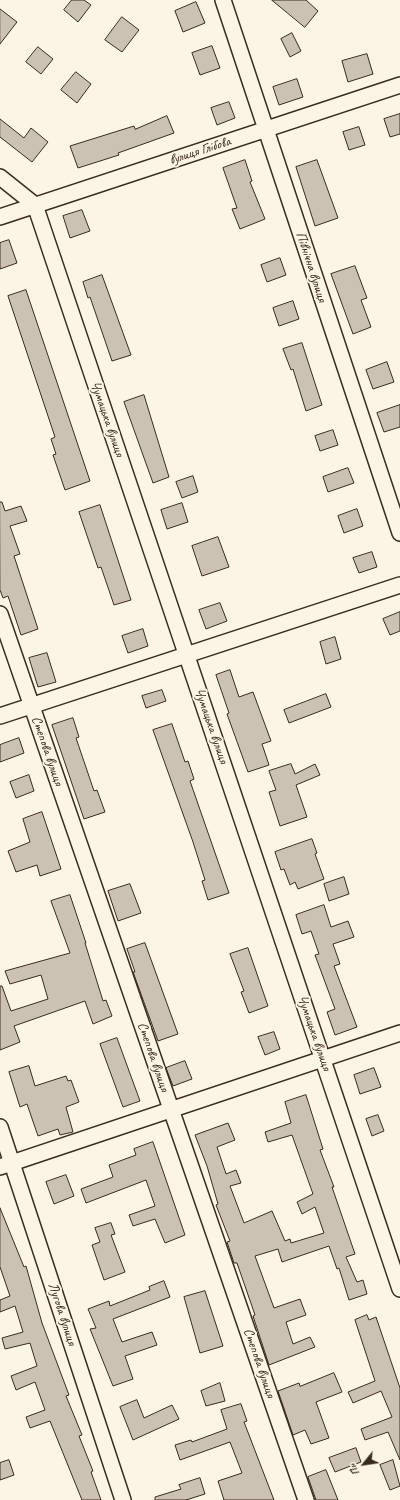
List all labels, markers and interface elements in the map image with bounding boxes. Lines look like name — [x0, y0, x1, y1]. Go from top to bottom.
street label: вулиця Глібова — [167, 133, 233, 169]
street label: Північна вулиця — [292, 230, 330, 304]
street label: Чумацька вулиця — [86, 379, 128, 459]
street label: Чумацька вулиця — [190, 686, 232, 766]
street label: Степова вулиця — [27, 714, 67, 788]
street label: Чумацька вулиця — [293, 993, 335, 1073]
street label: Степова вулиця — [133, 1020, 173, 1094]
street label: Лугова вулиця — [44, 1281, 80, 1347]
street label: Степова вулиця — [239, 1326, 279, 1400]
north arrow — [344, 1444, 384, 1484]
text: Пн — [345, 1462, 363, 1478]

